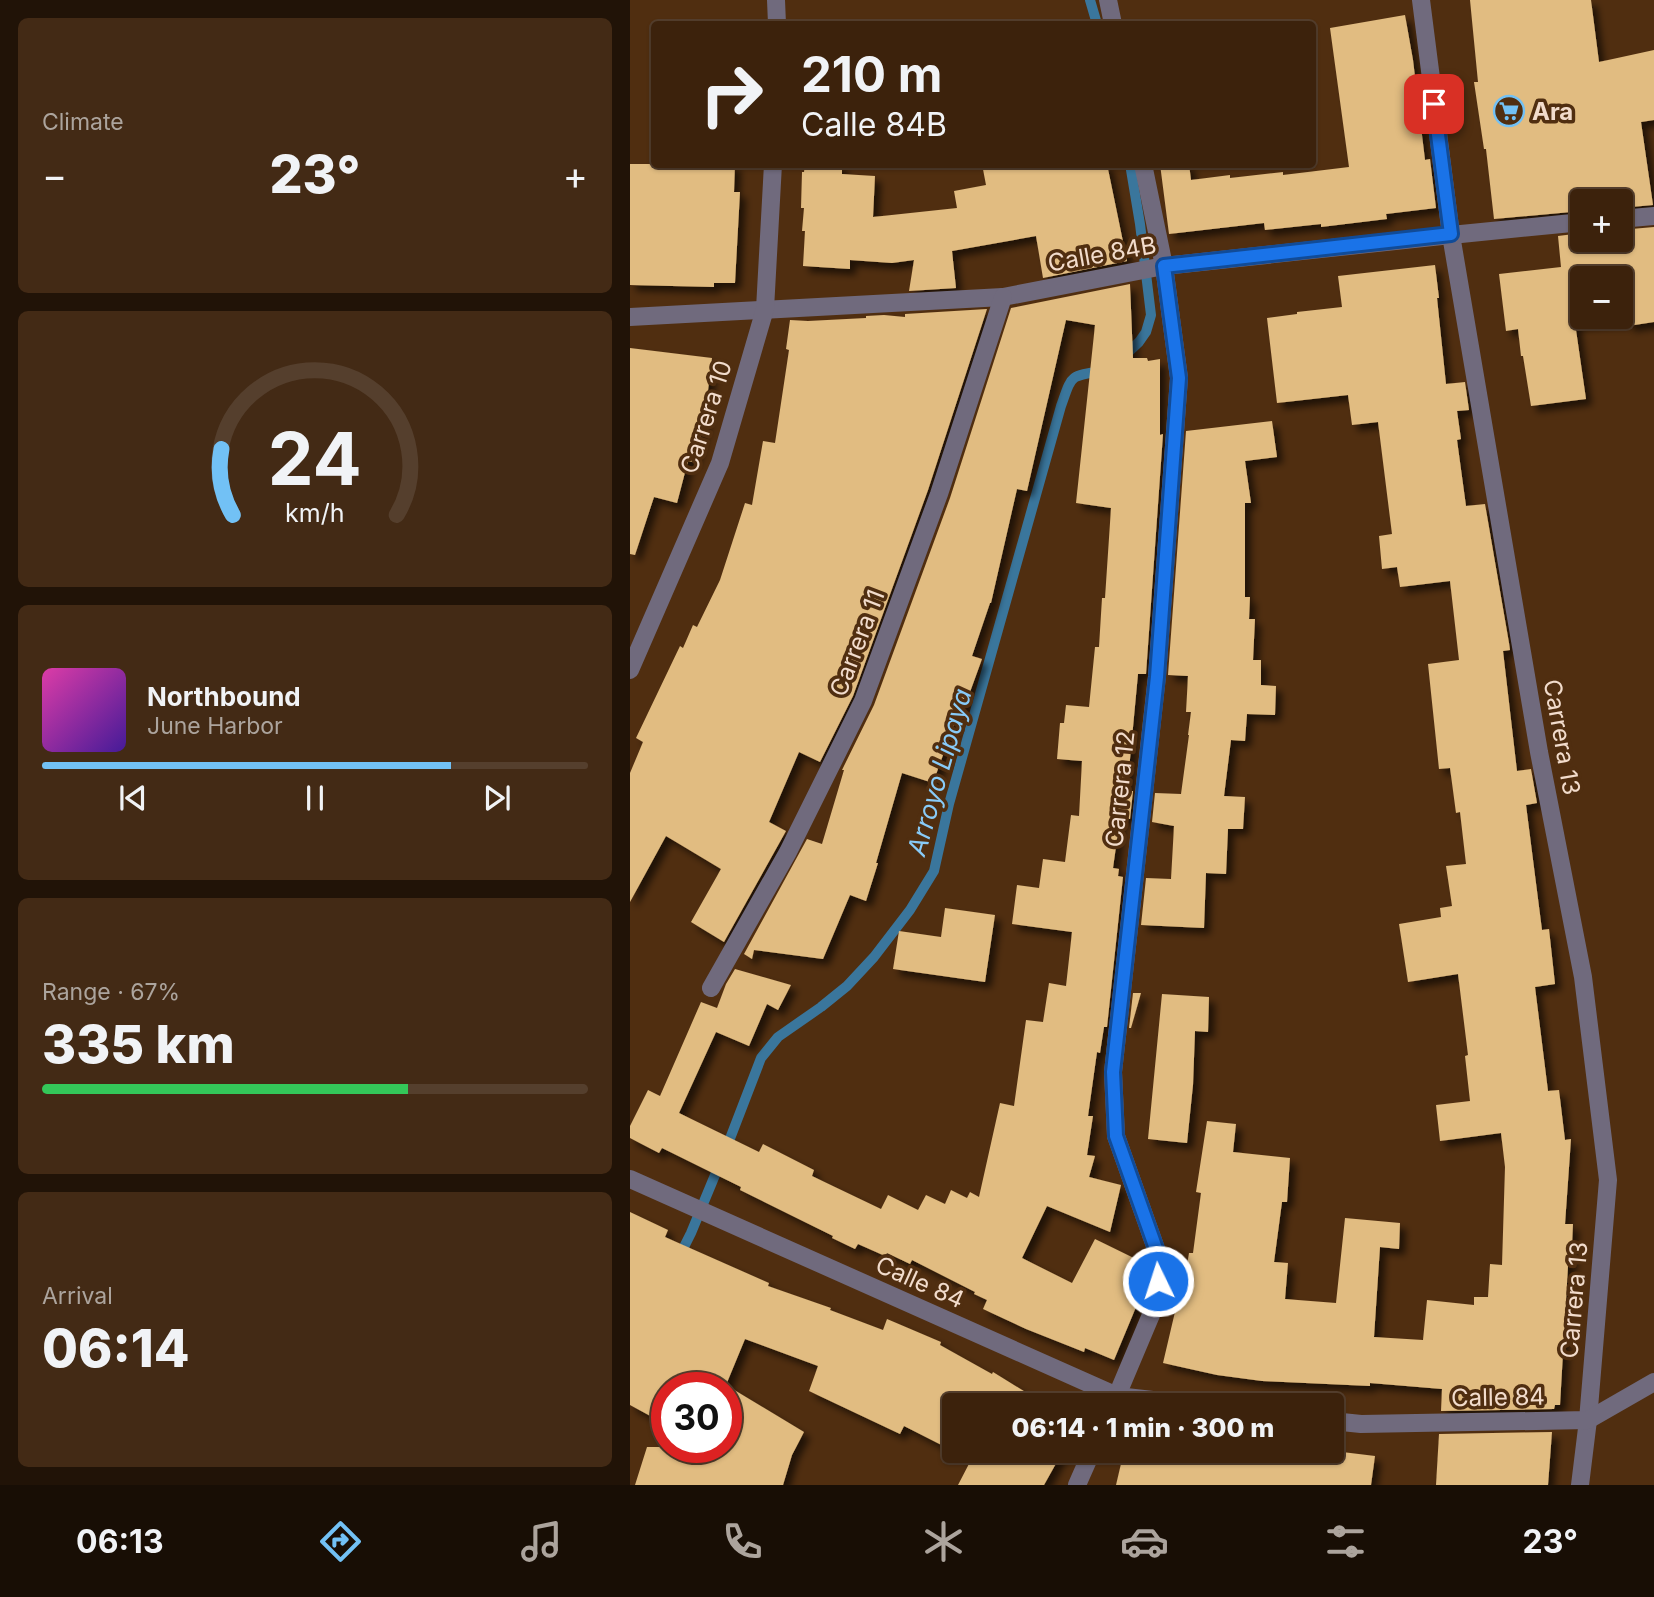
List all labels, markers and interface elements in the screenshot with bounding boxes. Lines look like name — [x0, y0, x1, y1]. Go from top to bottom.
text: 210 m — [801, 45, 942, 104]
icon: right — [686, 49, 777, 140]
pin — [1404, 74, 1464, 134]
icon: arrive — [1415, 85, 1453, 123]
supermarket icon: Ara — [1492, 94, 1526, 128]
place label: Ara — [1532, 97, 1573, 126]
text: Calle 84B — [801, 105, 947, 144]
text: Climate — [42, 108, 124, 136]
text: 23° — [269, 143, 361, 206]
text: − — [42, 152, 67, 198]
text: + — [563, 152, 588, 198]
map controls — [1570, 189, 1633, 329]
button: + — [1570, 189, 1633, 252]
street label: Calle 84B — [1046, 230, 1158, 278]
button: − — [1570, 266, 1633, 329]
street label: Carrera 10 — [674, 357, 738, 477]
text: 24 — [268, 415, 362, 504]
text: km/h — [285, 498, 345, 528]
street label: Carrera 11 — [823, 586, 891, 700]
street label: Carrera 13 — [1538, 677, 1586, 797]
text: Northbound — [147, 681, 301, 712]
water label: Arroyo Lipaya — [900, 685, 978, 860]
text: June Harbor — [147, 712, 283, 740]
street label: Carrera 12 — [1099, 729, 1141, 849]
icon: previous — [114, 779, 152, 817]
icon: pause — [296, 779, 334, 817]
icon: next — [478, 779, 516, 817]
text: Range · 67% — [42, 978, 180, 1006]
text: 335 km — [42, 1013, 235, 1076]
street label: Carrera 13 — [1554, 1241, 1594, 1359]
position arrow — [1121, 1244, 1195, 1318]
street label: Calle 84 — [871, 1250, 969, 1314]
text: Arrival — [42, 1282, 113, 1310]
text: 06:14 — [42, 1317, 189, 1380]
speed limit sign: 30 — [651, 1372, 742, 1463]
street label: Calle 84 — [1451, 1382, 1545, 1412]
text: 06:14 · 1 min · 300 m — [1012, 1412, 1274, 1443]
icon: directions — [316, 1517, 365, 1566]
icon: music — [517, 1517, 566, 1566]
icon: phone — [718, 1517, 767, 1566]
icon: climate — [919, 1517, 968, 1566]
icon: car — [1120, 1517, 1169, 1566]
icon: filters — [1321, 1517, 1370, 1566]
text: 06:13 — [76, 1522, 164, 1561]
text: 23° — [1523, 1522, 1578, 1561]

